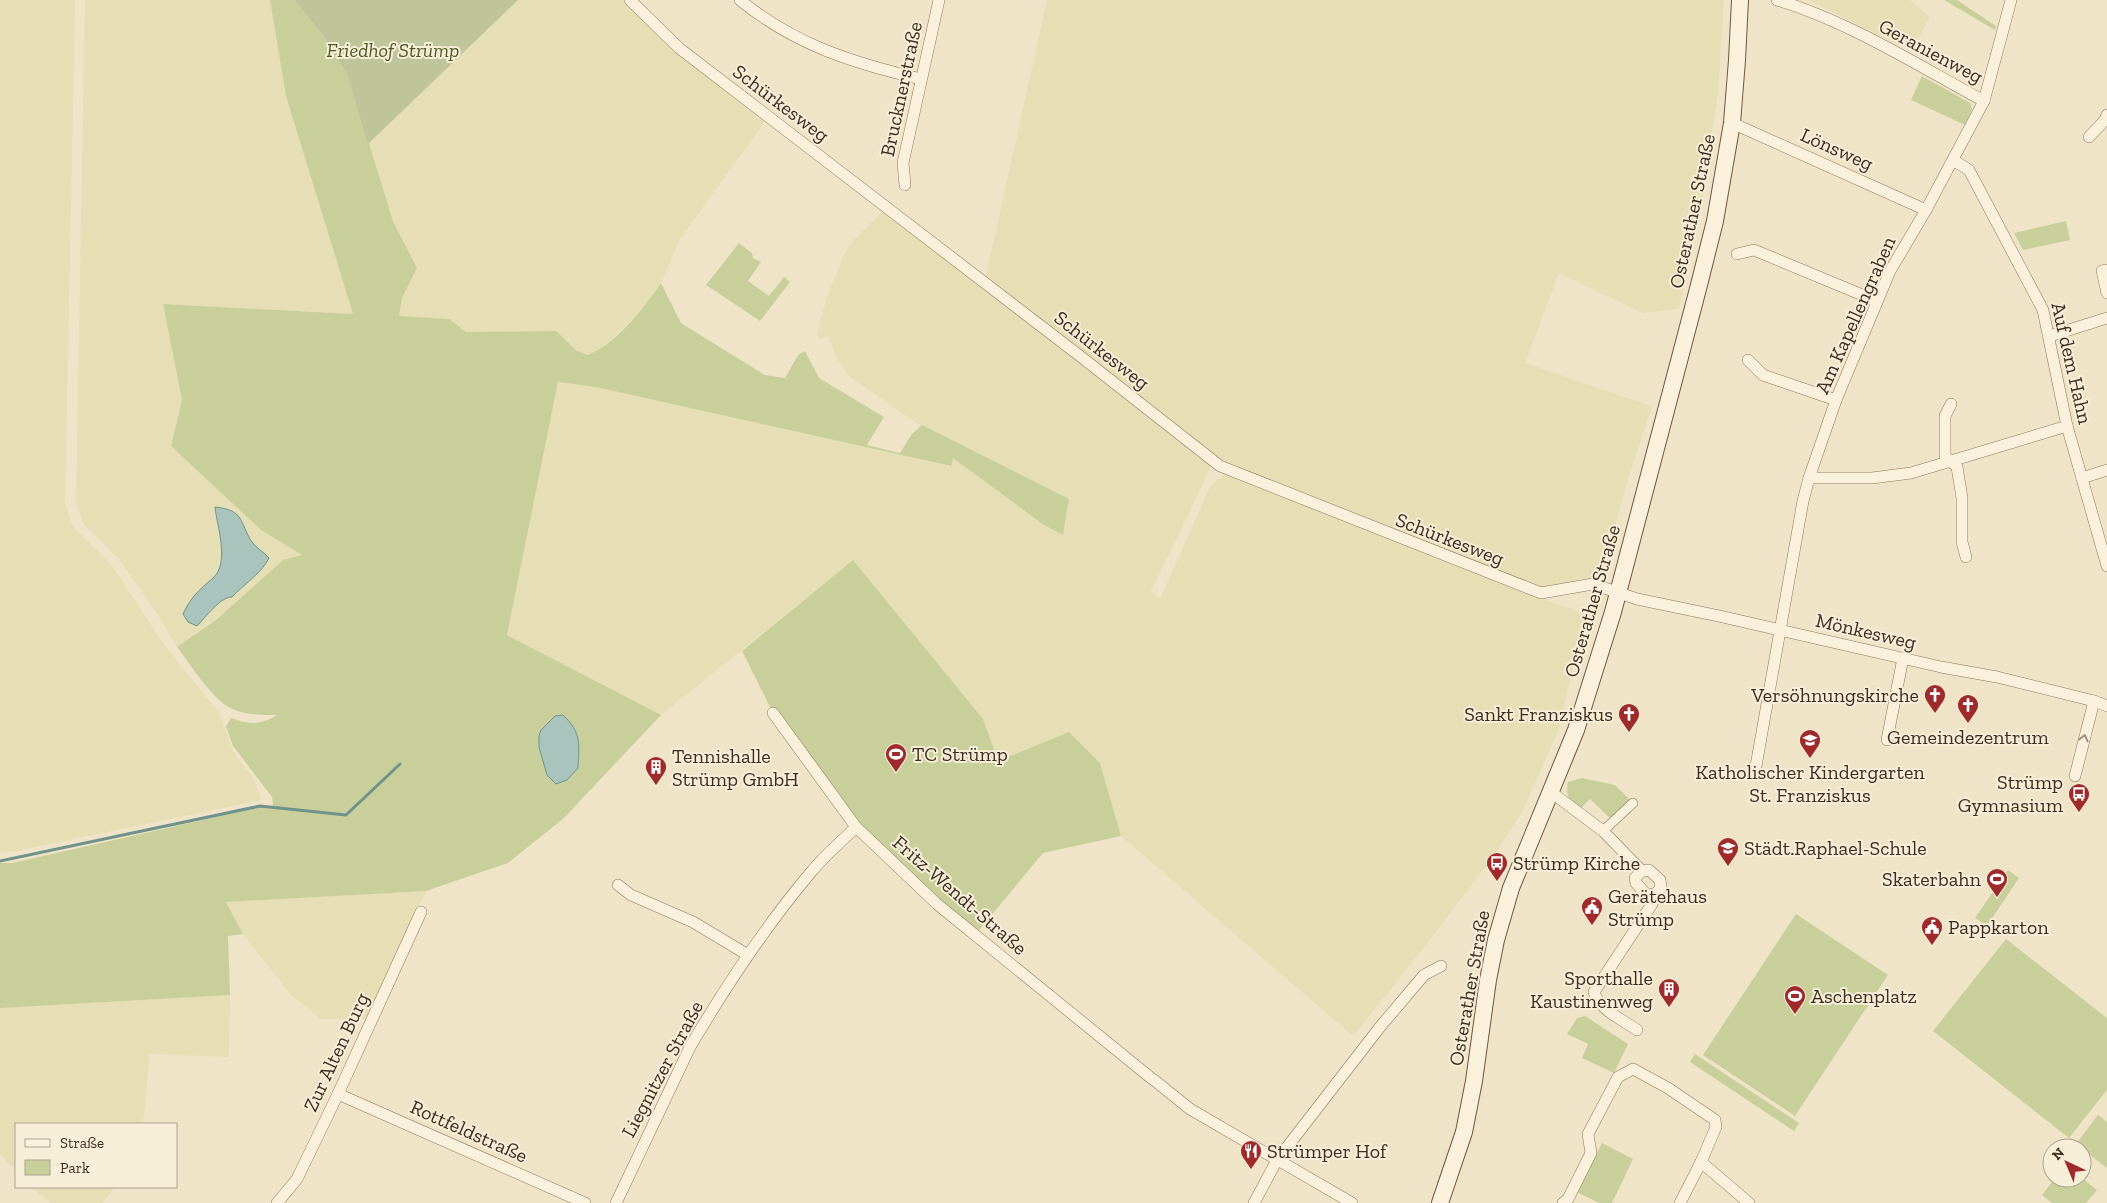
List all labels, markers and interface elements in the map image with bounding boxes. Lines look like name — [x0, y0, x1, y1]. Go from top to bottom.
street label: Geranienweg — [1875, 14, 1987, 88]
street label: Brucknerstraße — [875, 19, 927, 159]
park label: Friedhof Strümp — [327, 38, 459, 62]
street label: Schürkesweg — [728, 59, 834, 147]
street label: Lönsweg — [1797, 122, 1877, 176]
street label: Osterather Straße — [1664, 131, 1720, 291]
street label: Am Kapellengraben — [1810, 232, 1901, 397]
street label: Auf dem Hahn — [2046, 300, 2098, 427]
street label: Schürkesweg — [1050, 305, 1154, 395]
street label: Schürkesweg — [1392, 507, 1508, 571]
street label: Osterather Straße — [1559, 522, 1625, 680]
street label: Mönkesweg — [1813, 608, 1919, 654]
place label: Versöhnungskirche — [1750, 683, 1919, 707]
church icon: Versöhnungskirche — [1923, 683, 1947, 714]
church icon: Gemeindezentrum — [1956, 693, 1980, 724]
place label: Sankt Franziskus — [1464, 702, 1613, 726]
church icon: Sankt Franziskus — [1617, 702, 1641, 733]
place label: Gemeindezentrum — [1887, 725, 2050, 749]
school or university icon: Katholischer Kindergarten St. Franziskus — [1798, 728, 1822, 759]
one-way arrow — [2078, 734, 2089, 742]
sports icon: TC Strümp — [884, 742, 908, 773]
place label: TC Strümp — [912, 742, 1008, 766]
place label: Tennishalle Strümp GmbH — [672, 744, 799, 791]
building icon: Tennishalle Strümp GmbH — [644, 755, 668, 786]
place label: Katholischer Kindergarten St. Franziskus — [1695, 760, 1925, 807]
place label: Strümp Gymnasium — [1958, 770, 2064, 817]
bus stop icon: Strümp Gymnasium — [2067, 782, 2091, 813]
street label: Fritz-Wendt-Straße — [888, 830, 1032, 960]
school or university icon: Städt.Raphael-Schule — [1716, 836, 1740, 867]
place label: Städt.Raphael-Schule — [1744, 836, 1927, 860]
bus stop icon: Strümp Kirche — [1485, 851, 1509, 882]
place label: Strümp Kirche — [1513, 851, 1640, 875]
place label: Skaterbahn — [1882, 867, 1982, 891]
sports icon: Skaterbahn — [1985, 867, 2009, 898]
place label: Gerätehaus Strümp — [1608, 884, 1707, 931]
public building icon: Gerätehaus Strümp — [1580, 895, 1604, 926]
street label: Osterather Straße — [1444, 908, 1494, 1068]
public building icon: Pappkarton — [1920, 915, 1944, 946]
place label: Pappkarton — [1948, 915, 2049, 939]
place label: Sporthalle Kaustinenweg — [1530, 966, 1653, 1013]
building icon: Sporthalle Kaustinenweg — [1657, 977, 1681, 1008]
sports icon: Aschenplatz — [1783, 984, 1807, 1015]
place label: Aschenplatz — [1811, 984, 1917, 1008]
street label: Zur Alten Burg — [298, 989, 374, 1115]
street label: Liegnitzer Straße — [616, 997, 708, 1141]
street label: Rottfeldstraße — [407, 1094, 531, 1168]
legend — [15, 1123, 178, 1188]
text: Straße — [60, 1134, 104, 1152]
north arrow — [2042, 1138, 2092, 1188]
restaurant icon: Strümper Hof — [1239, 1139, 1263, 1170]
place label: Strümper Hof — [1267, 1139, 1388, 1163]
text: N — [2049, 1144, 2068, 1164]
text: Park — [60, 1159, 90, 1177]

